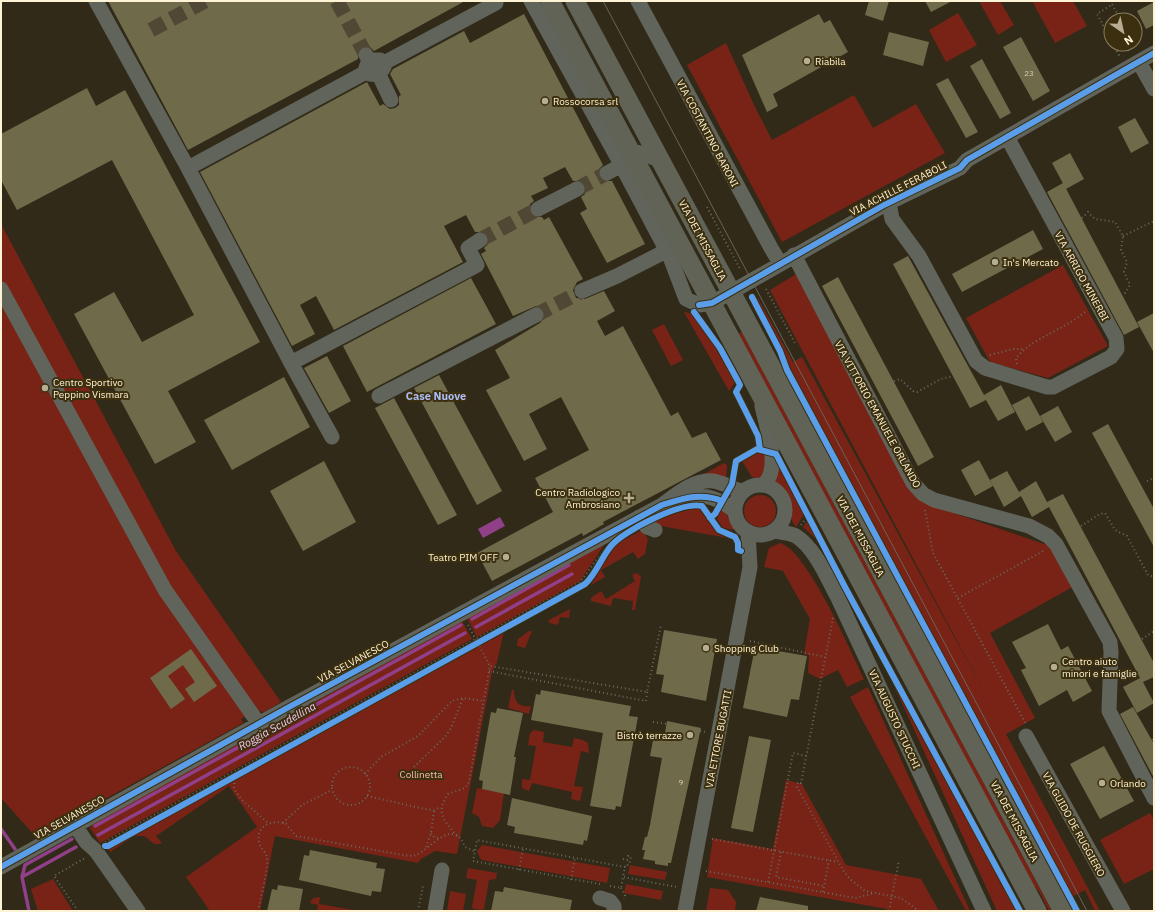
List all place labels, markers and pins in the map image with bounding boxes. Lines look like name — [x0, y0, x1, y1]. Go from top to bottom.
place label: Riabila — [815, 55, 846, 68]
marker: Riabila — [802, 56, 812, 66]
place label: Rossocorsa srl — [553, 95, 618, 108]
marker: Rossocorsa srl — [540, 96, 550, 106]
place label: In's Mercato — [1003, 256, 1059, 269]
marker: In's Mercato — [990, 257, 1000, 267]
place label: Centro Sportivo Peppino Vismara — [53, 376, 129, 401]
marker: Centro Sportivo Peppino Vismara — [40, 383, 50, 393]
place label: Centro Radiologico Ambrosiano — [535, 486, 620, 511]
marker: Centro Radiologico Ambrosiano — [623, 492, 635, 504]
place label: Teatro PIM OFF — [428, 551, 498, 564]
marker: Teatro PIM OFF — [501, 552, 511, 562]
place label: Shopping Club — [714, 642, 779, 655]
marker: Shopping Club — [701, 643, 711, 653]
place label: Centro aiuto minori e famiglie — [1062, 655, 1137, 680]
marker: Centro aiuto minori e famiglie — [1049, 662, 1059, 672]
place label: Bistrò terrazze — [617, 729, 682, 742]
marker: Bistrò terrazze — [685, 730, 695, 740]
place label: Orlando — [1110, 777, 1146, 790]
marker: Orlando — [1097, 778, 1107, 788]

